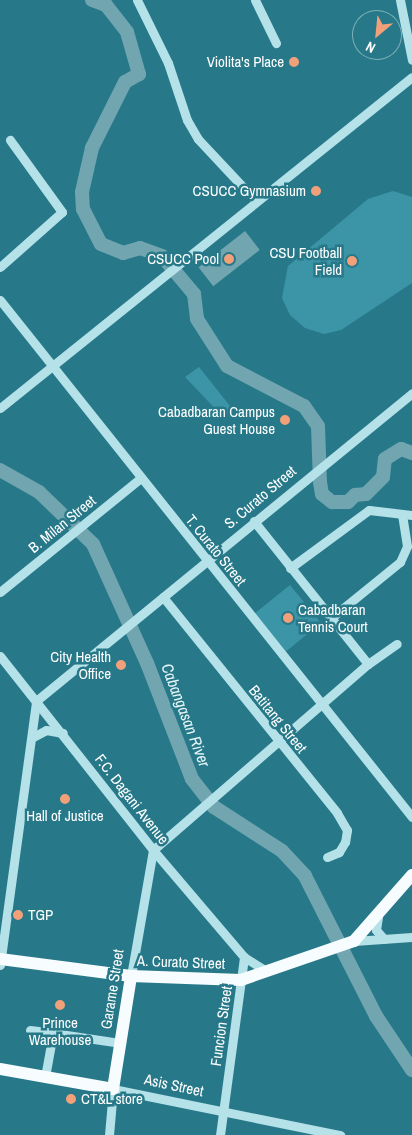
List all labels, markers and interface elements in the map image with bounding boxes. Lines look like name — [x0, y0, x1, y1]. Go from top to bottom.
north arrow — [352, 10, 402, 60]
text: N — [363, 37, 378, 57]
place label: Violita's Place — [207, 53, 284, 71]
marker: Violita's Place — [288, 56, 300, 68]
place label: CSUCC Gymnasium — [193, 182, 306, 200]
marker: CSUCC Gymnasium — [310, 185, 322, 197]
place label: CSU Football Field — [269, 243, 342, 278]
place label: CSUCC Pool — [147, 250, 219, 268]
marker: CSUCC Pool — [223, 253, 235, 265]
marker: CSU Football Field — [346, 255, 358, 267]
place label: Cabadbaran Campus Guest House — [158, 402, 275, 437]
marker: Cabadbaran Campus Guest House — [279, 414, 291, 426]
street label: S. Curato Street — [220, 462, 300, 532]
street label: B. Milan Street — [25, 491, 99, 557]
street label: T. Curato Street — [182, 511, 250, 589]
place label: Cabadbaran Tennis Court — [298, 600, 368, 635]
marker: Cabadbaran Tennis Court — [282, 612, 294, 624]
place label: City Health Office — [50, 647, 111, 682]
marker: City Health Office — [115, 659, 127, 671]
water label: Cabangasan River — [157, 660, 215, 770]
street label: Batitang Street — [245, 681, 311, 757]
street label: F.C. Dagani Avenue — [91, 750, 173, 848]
marker: Hall of Justice — [59, 793, 71, 805]
place label: Hall of Justice — [26, 807, 104, 825]
place label: TGP — [28, 906, 53, 924]
marker: TGP — [12, 909, 24, 921]
street label: Garame Street — [97, 948, 127, 1030]
street label: A. Curato Street — [137, 951, 225, 973]
street label: Funcion Street — [206, 985, 236, 1067]
marker: Prince Warehouse — [54, 999, 66, 1011]
place label: Prince Warehouse — [29, 1013, 91, 1048]
street label: Asis Street — [143, 1070, 205, 1100]
place label: CT&L store — [81, 1090, 143, 1108]
marker: CT&L store — [65, 1093, 77, 1105]

